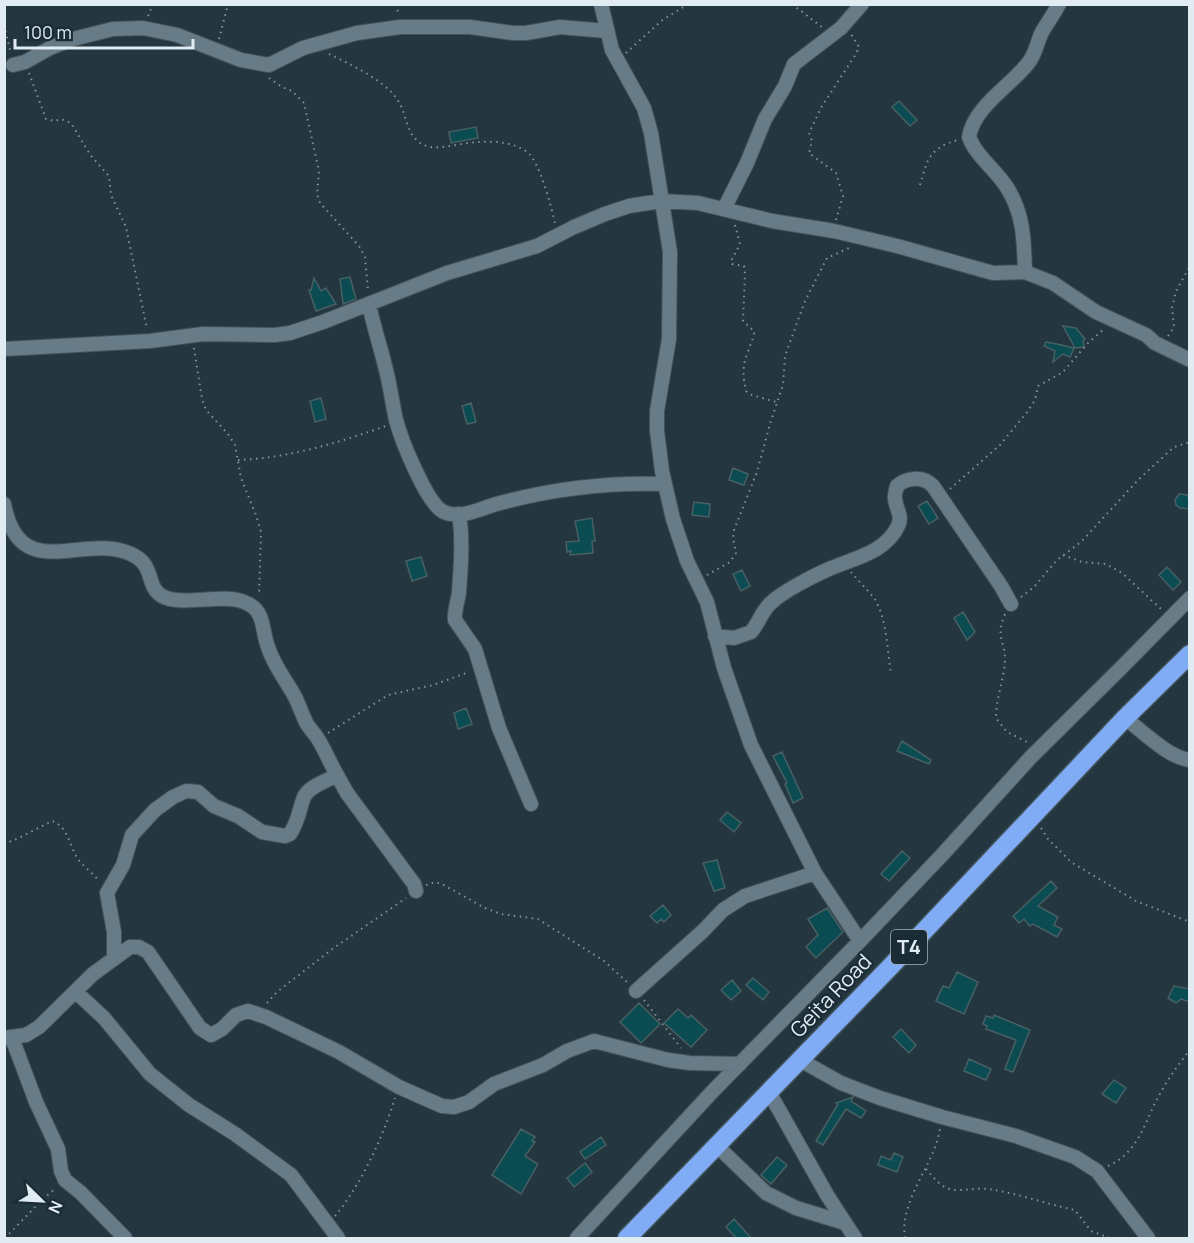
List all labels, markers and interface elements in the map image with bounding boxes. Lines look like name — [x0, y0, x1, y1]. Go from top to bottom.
scale bar — [15, 12, 194, 50]
text: 100 m — [24, 20, 72, 44]
road number: T4 — [891, 930, 927, 964]
street label: Geita Road — [783, 947, 877, 1043]
north arrow — [12, 1171, 72, 1231]
text: N — [43, 1197, 68, 1217]

